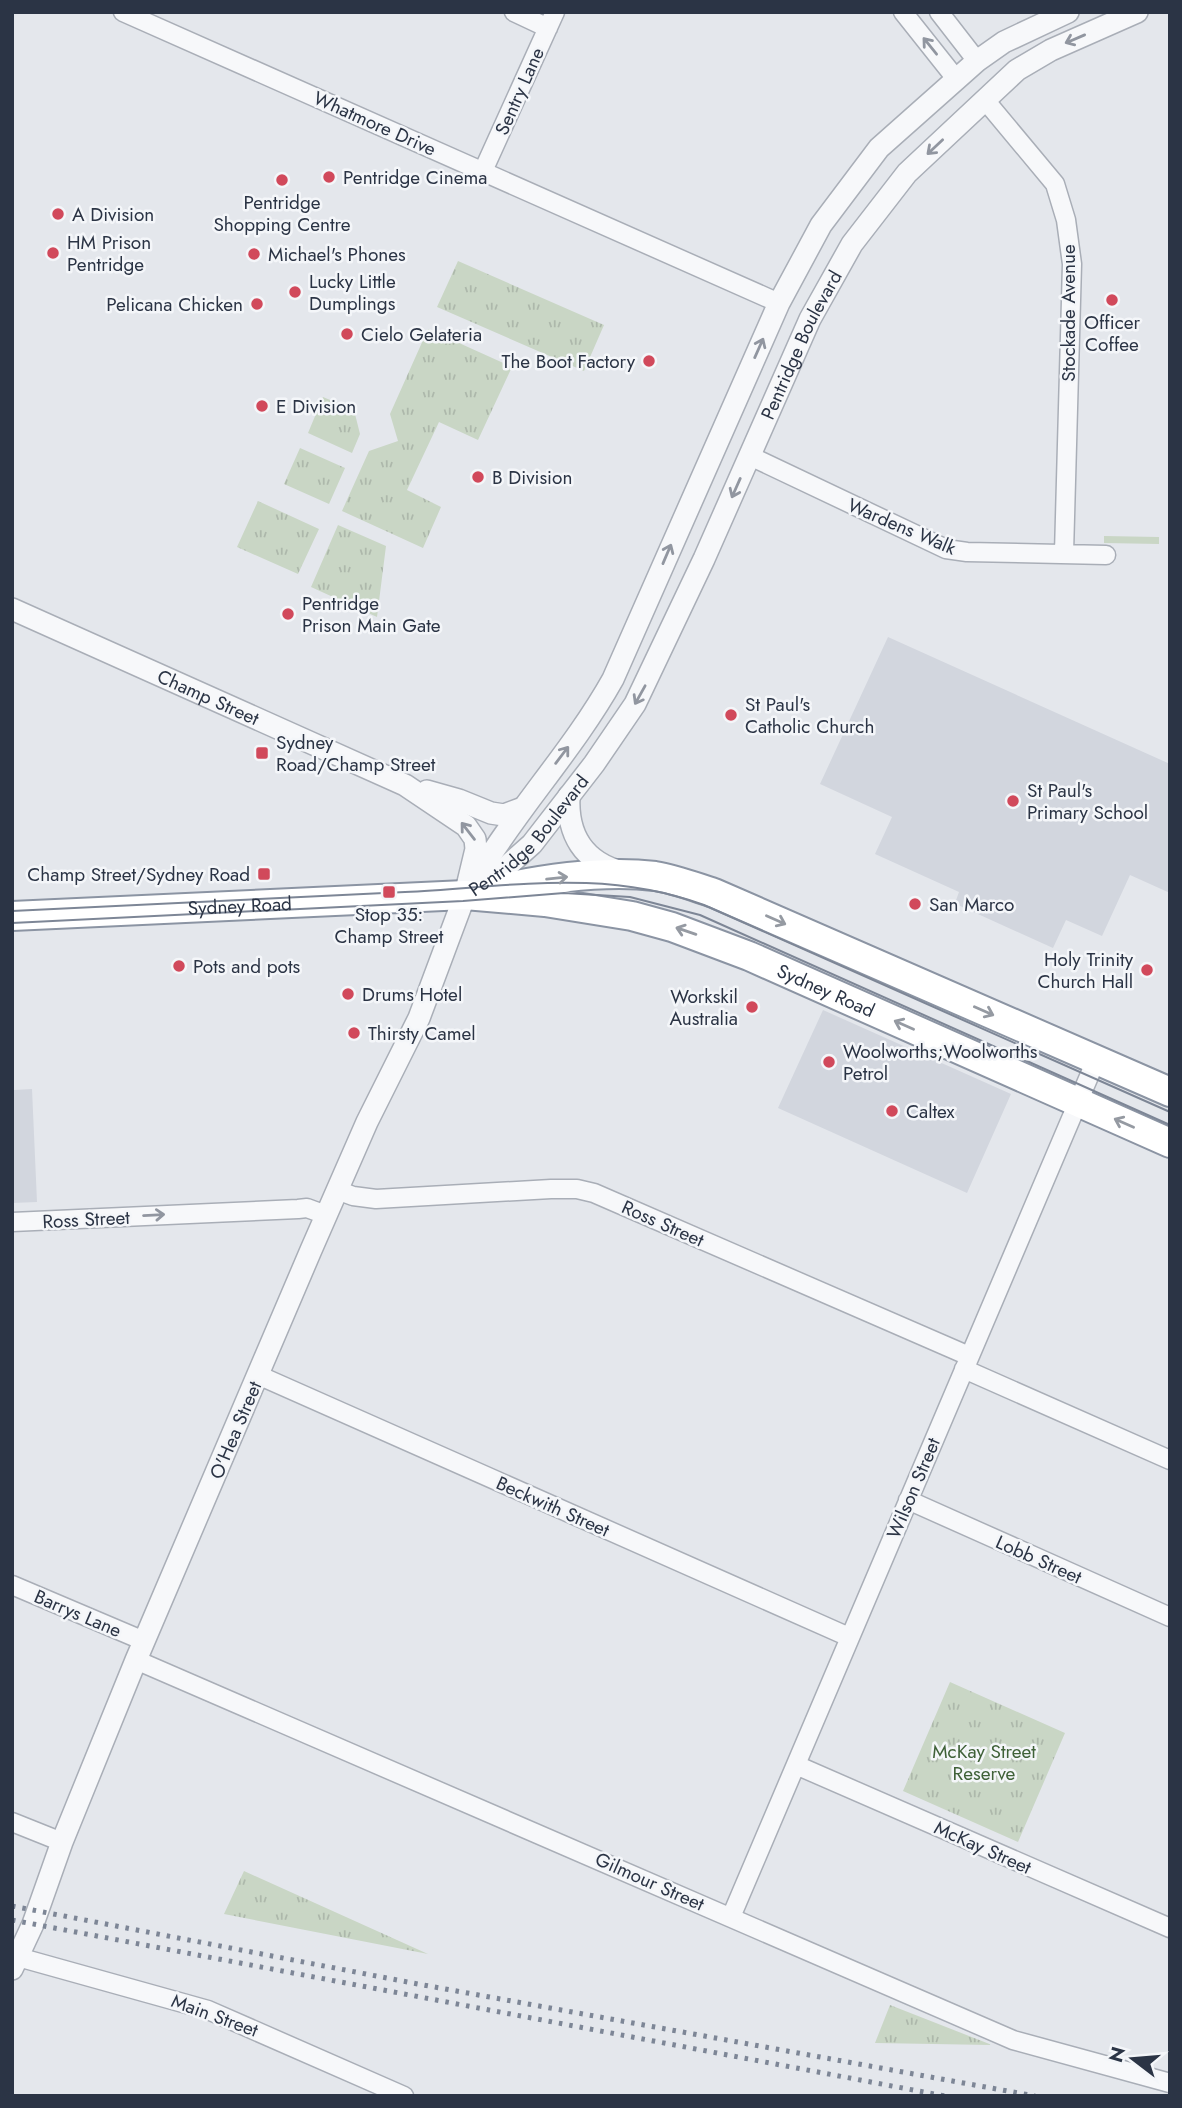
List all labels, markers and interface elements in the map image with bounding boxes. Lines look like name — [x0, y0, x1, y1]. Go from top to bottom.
one-way arrow — [1064, 34, 1086, 47]
one-way arrow — [922, 37, 937, 55]
street label: Sentry Lane — [488, 43, 551, 139]
street label: Whatmore Drive — [309, 84, 441, 163]
one-way arrow — [927, 138, 944, 155]
place label: Pentridge Cinema — [343, 164, 487, 191]
marker: Pentridge Cinema — [321, 169, 337, 185]
marker: Pentridge Shopping Centre — [274, 172, 290, 188]
place label: Pentridge Shopping Centre — [213, 189, 351, 238]
place label: A Division — [72, 201, 154, 228]
marker: A Division — [50, 206, 66, 222]
place label: HM Prison Pentridge — [67, 229, 151, 278]
place label: Michael's Phones — [268, 241, 406, 268]
street label: Stockade Avenue — [1055, 244, 1082, 382]
marker: HM Prison Pentridge — [45, 245, 61, 261]
marker: Michael's Phones — [246, 246, 262, 262]
street label: Pentridge Boulevard — [754, 265, 849, 424]
place label: Lucky Little Dumplings — [309, 268, 396, 317]
marker: Lucky Little Dumplings — [287, 284, 303, 300]
place label: Pelicana Chicken — [106, 291, 243, 318]
marker: Officer Coffee — [1104, 292, 1120, 308]
marker: Pelicana Chicken — [249, 296, 265, 312]
place label: Officer Coffee — [1084, 309, 1141, 358]
place label: Cielo Gelateria — [361, 321, 482, 348]
marker: Cielo Gelateria — [339, 326, 355, 342]
one-way arrow — [753, 338, 766, 359]
place label: The Boot Factory — [502, 348, 636, 375]
marker: The Boot Factory — [641, 353, 657, 369]
place label: E Division — [276, 393, 356, 420]
marker: E Division — [254, 398, 270, 414]
place label: B Division — [492, 464, 572, 491]
marker: B Division — [470, 469, 486, 485]
one-way arrow — [729, 477, 742, 498]
street label: Wardens Walk — [843, 492, 961, 562]
one-way arrow — [661, 544, 674, 566]
place label: Pentridge Prison Main Gate — [302, 590, 441, 639]
marker: Pentridge Prison Main Gate — [280, 606, 296, 622]
street label: Champ Street — [153, 663, 264, 732]
one-way arrow — [633, 684, 647, 704]
place label: St Paul's Catholic Church — [745, 691, 874, 740]
marker: St Paul's Catholic Church — [723, 707, 739, 723]
place label: Sydney Road/Champ Street — [276, 729, 436, 778]
marker: Sydney Road/Champ Street — [254, 745, 270, 761]
one-way arrow — [554, 746, 569, 765]
street label: Pentridge Boulevard — [463, 769, 595, 903]
place label: St Paul's Primary School — [1027, 777, 1148, 826]
marker: St Paul's Primary School — [1005, 793, 1021, 809]
one-way arrow — [460, 822, 475, 840]
place label: Champ Street/Sydney Road — [27, 861, 250, 888]
marker: Champ Street/Sydney Road — [256, 866, 272, 882]
one-way arrow — [545, 872, 568, 885]
marker: Stop 35: Champ Street — [381, 884, 397, 900]
street label: Sydney Road — [187, 890, 292, 922]
place label: San Marco — [929, 891, 1014, 918]
marker: San Marco — [907, 896, 923, 912]
place label: Stop 35: Champ Street — [335, 901, 444, 950]
one-way arrow — [765, 914, 786, 927]
one-way arrow — [675, 924, 697, 936]
place label: Holy Trinity Church Hall — [1038, 946, 1134, 995]
place label: Pots and pots — [193, 953, 301, 980]
street label: Sydney Road — [773, 957, 879, 1024]
marker: Pots and pots — [171, 958, 187, 974]
marker: Holy Trinity Church Hall — [1139, 962, 1155, 978]
place label: Drums Hotel — [362, 981, 462, 1008]
place label: Workskil Australia — [670, 983, 738, 1032]
marker: Drums Hotel — [340, 986, 356, 1002]
marker: Workskil Australia — [744, 999, 760, 1015]
one-way arrow — [973, 1005, 995, 1018]
one-way arrow — [894, 1018, 915, 1031]
place label: Thirsty Camel — [368, 1020, 476, 1047]
marker: Thirsty Camel — [346, 1025, 362, 1041]
place label: Woolworths;Woolworths Petrol — [843, 1038, 1038, 1087]
marker: Woolworths;Woolworths Petrol — [821, 1054, 837, 1070]
place label: Caltex — [906, 1098, 955, 1125]
marker: Caltex — [884, 1103, 900, 1119]
one-way arrow — [1114, 1116, 1135, 1129]
street label: Ross Street — [617, 1193, 709, 1254]
street label: Ross Street — [42, 1204, 131, 1235]
one-way arrow — [142, 1209, 165, 1222]
street label: O'Hea Street — [203, 1377, 268, 1483]
street label: Wilson Street — [880, 1433, 947, 1543]
street label: Beckwith Street — [492, 1469, 614, 1544]
street label: Lobb Street — [991, 1528, 1087, 1591]
street label: Barrys Lane — [30, 1583, 126, 1644]
park label: McKay Street Reserve — [932, 1738, 1036, 1787]
street label: McKay Street — [930, 1814, 1036, 1881]
street label: Gilmour Street — [591, 1845, 709, 1918]
street label: Main Street — [168, 1987, 262, 2044]
north arrow — [1098, 2024, 1168, 2094]
text: N — [1102, 2043, 1132, 2065]

